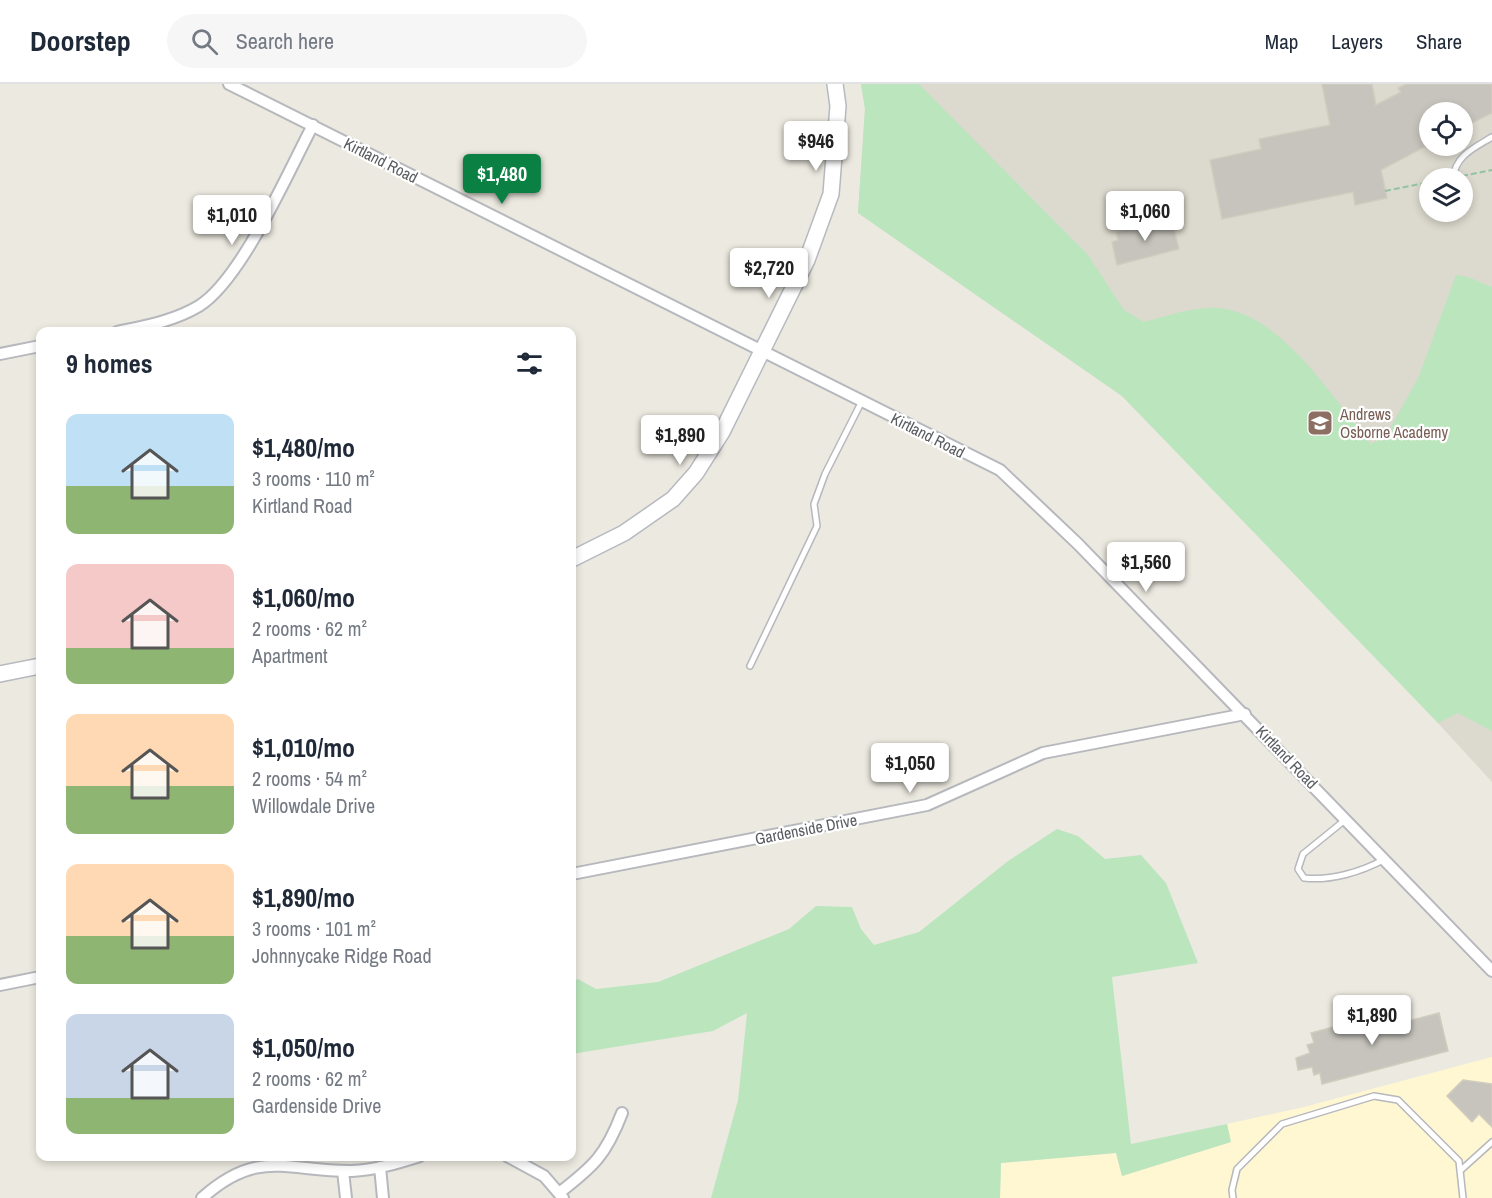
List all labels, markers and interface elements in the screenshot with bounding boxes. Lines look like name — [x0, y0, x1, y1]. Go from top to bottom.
search box — [167, 14, 587, 68]
text: Doorstep — [30, 22, 131, 60]
icon: search — [188, 25, 221, 58]
text: Search here — [236, 26, 334, 56]
text: Map — [1265, 27, 1298, 56]
text: Layers — [1331, 27, 1383, 56]
text: Share — [1416, 27, 1462, 56]
map controls — [1419, 102, 1473, 222]
button: locate — [1419, 102, 1473, 156]
pin: $946 — [780, 121, 852, 172]
text: $946 — [798, 127, 834, 154]
street label: Kirtland Road — [340, 132, 422, 188]
pin: $1,480 — [453, 154, 551, 205]
text: $1,480 — [477, 160, 527, 187]
button: layers — [1419, 168, 1473, 222]
pin: $1,060 — [1096, 191, 1194, 242]
pin: $1,010 — [183, 195, 281, 246]
text: $1,060 — [1120, 197, 1170, 224]
text: $1,010 — [207, 201, 257, 228]
pin: $2,720 — [720, 248, 818, 299]
text: $2,720 — [744, 254, 794, 281]
text: 9 homes — [66, 346, 153, 381]
icon: filters — [513, 347, 546, 380]
place label: Andrews Osborne Academy — [1339, 403, 1448, 443]
street label: Kirtland Road — [887, 407, 969, 463]
school or university icon: Andrews Osborne Academy — [1305, 408, 1335, 438]
pin: $1,890 — [631, 415, 729, 466]
text: $1,890 — [655, 421, 705, 448]
text: $1,480/mo — [252, 430, 355, 465]
icon: home — [114, 438, 186, 510]
text: 3 rooms · 110 m² — [252, 465, 375, 492]
text: Kirtland Road — [252, 492, 352, 519]
pin: $1,560 — [1097, 542, 1195, 593]
text: $1,560 — [1121, 548, 1171, 575]
text: $1,060/mo — [252, 580, 355, 615]
icon: home — [114, 588, 186, 660]
text: 2 rooms · 62 m² — [252, 615, 367, 642]
text: Apartment — [252, 642, 328, 669]
street label: Kirtland Road — [1251, 721, 1323, 793]
text: $1,010/mo — [252, 730, 355, 765]
icon: home — [114, 738, 186, 810]
pin: $1,050 — [861, 743, 959, 794]
text: $1,050 — [885, 749, 935, 776]
text: 2 rooms · 54 m² — [252, 765, 367, 792]
text: Willowdale Drive — [252, 792, 375, 819]
street label: Gardenside Drive — [753, 808, 859, 850]
text: $1,890/mo — [252, 880, 355, 915]
icon: home — [114, 888, 186, 960]
text: 3 rooms · 101 m² — [252, 915, 376, 942]
text: Johnnycake Ridge Road — [252, 942, 432, 969]
pin: $1,890 — [1323, 995, 1421, 1046]
text: $1,890 — [1347, 1001, 1397, 1028]
text: $1,050/mo — [252, 1030, 355, 1065]
icon: home — [114, 1038, 186, 1110]
text: 2 rooms · 62 m² — [252, 1065, 367, 1092]
text: Gardenside Drive — [252, 1092, 381, 1119]

